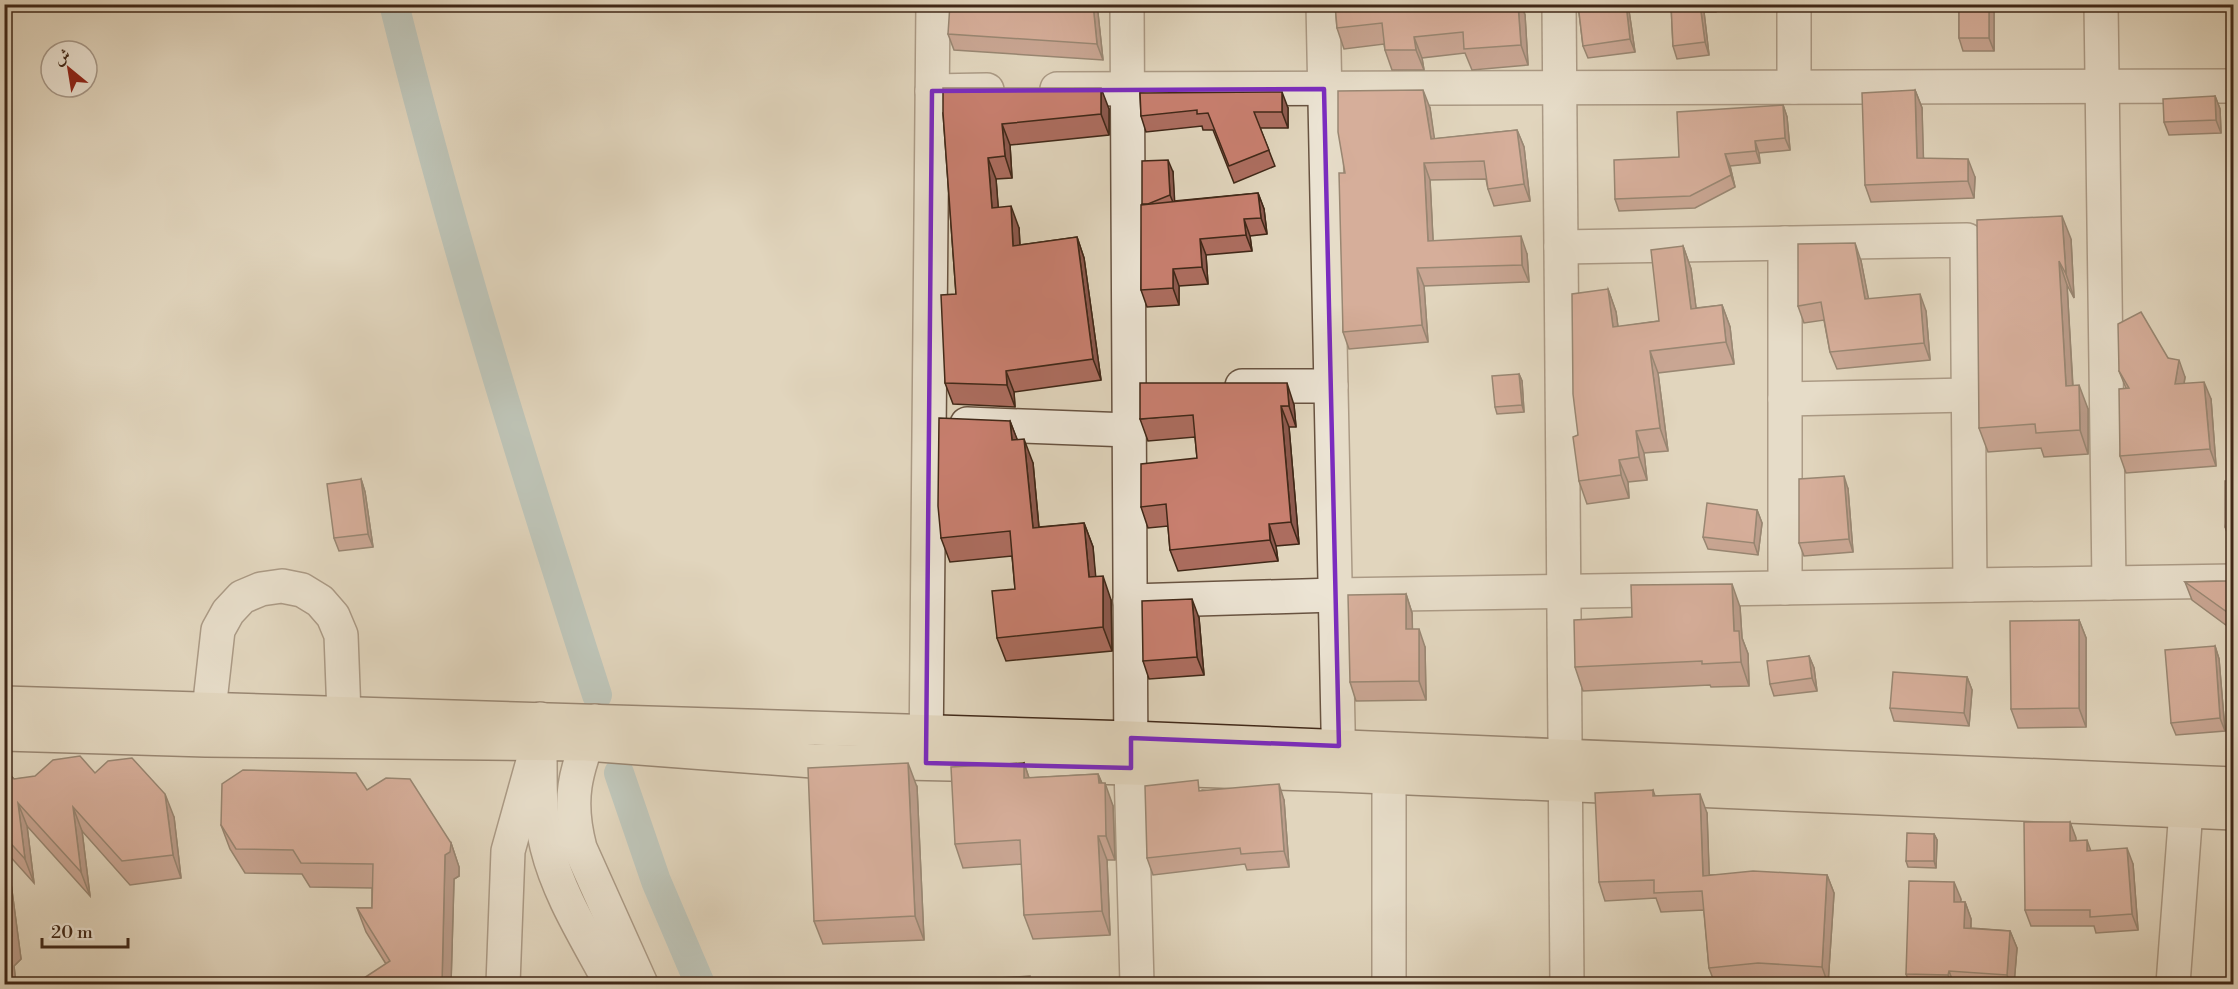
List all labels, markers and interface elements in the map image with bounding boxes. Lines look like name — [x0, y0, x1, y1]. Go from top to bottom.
north arrow — [39, 39, 99, 99]
text: ش — [50, 44, 74, 70]
scale bar — [42, 911, 128, 949]
text: 20 m — [51, 921, 93, 944]

